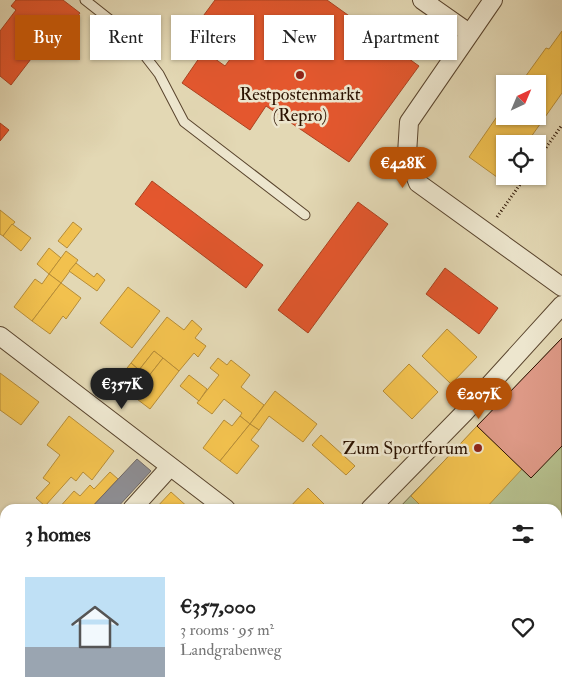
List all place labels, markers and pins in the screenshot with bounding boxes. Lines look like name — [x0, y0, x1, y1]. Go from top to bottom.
marker: Restpostenmarkt (Repro) — [294, 69, 306, 81]
place label: Restpostenmarkt (Repro) — [239, 83, 361, 127]
pin: €428K — [368, 146, 438, 189]
pin: €357K — [87, 368, 157, 410]
pin: €207K — [444, 378, 514, 420]
place label: Zum Sportforum — [343, 437, 468, 460]
marker: Zum Sportforum — [472, 442, 484, 454]

